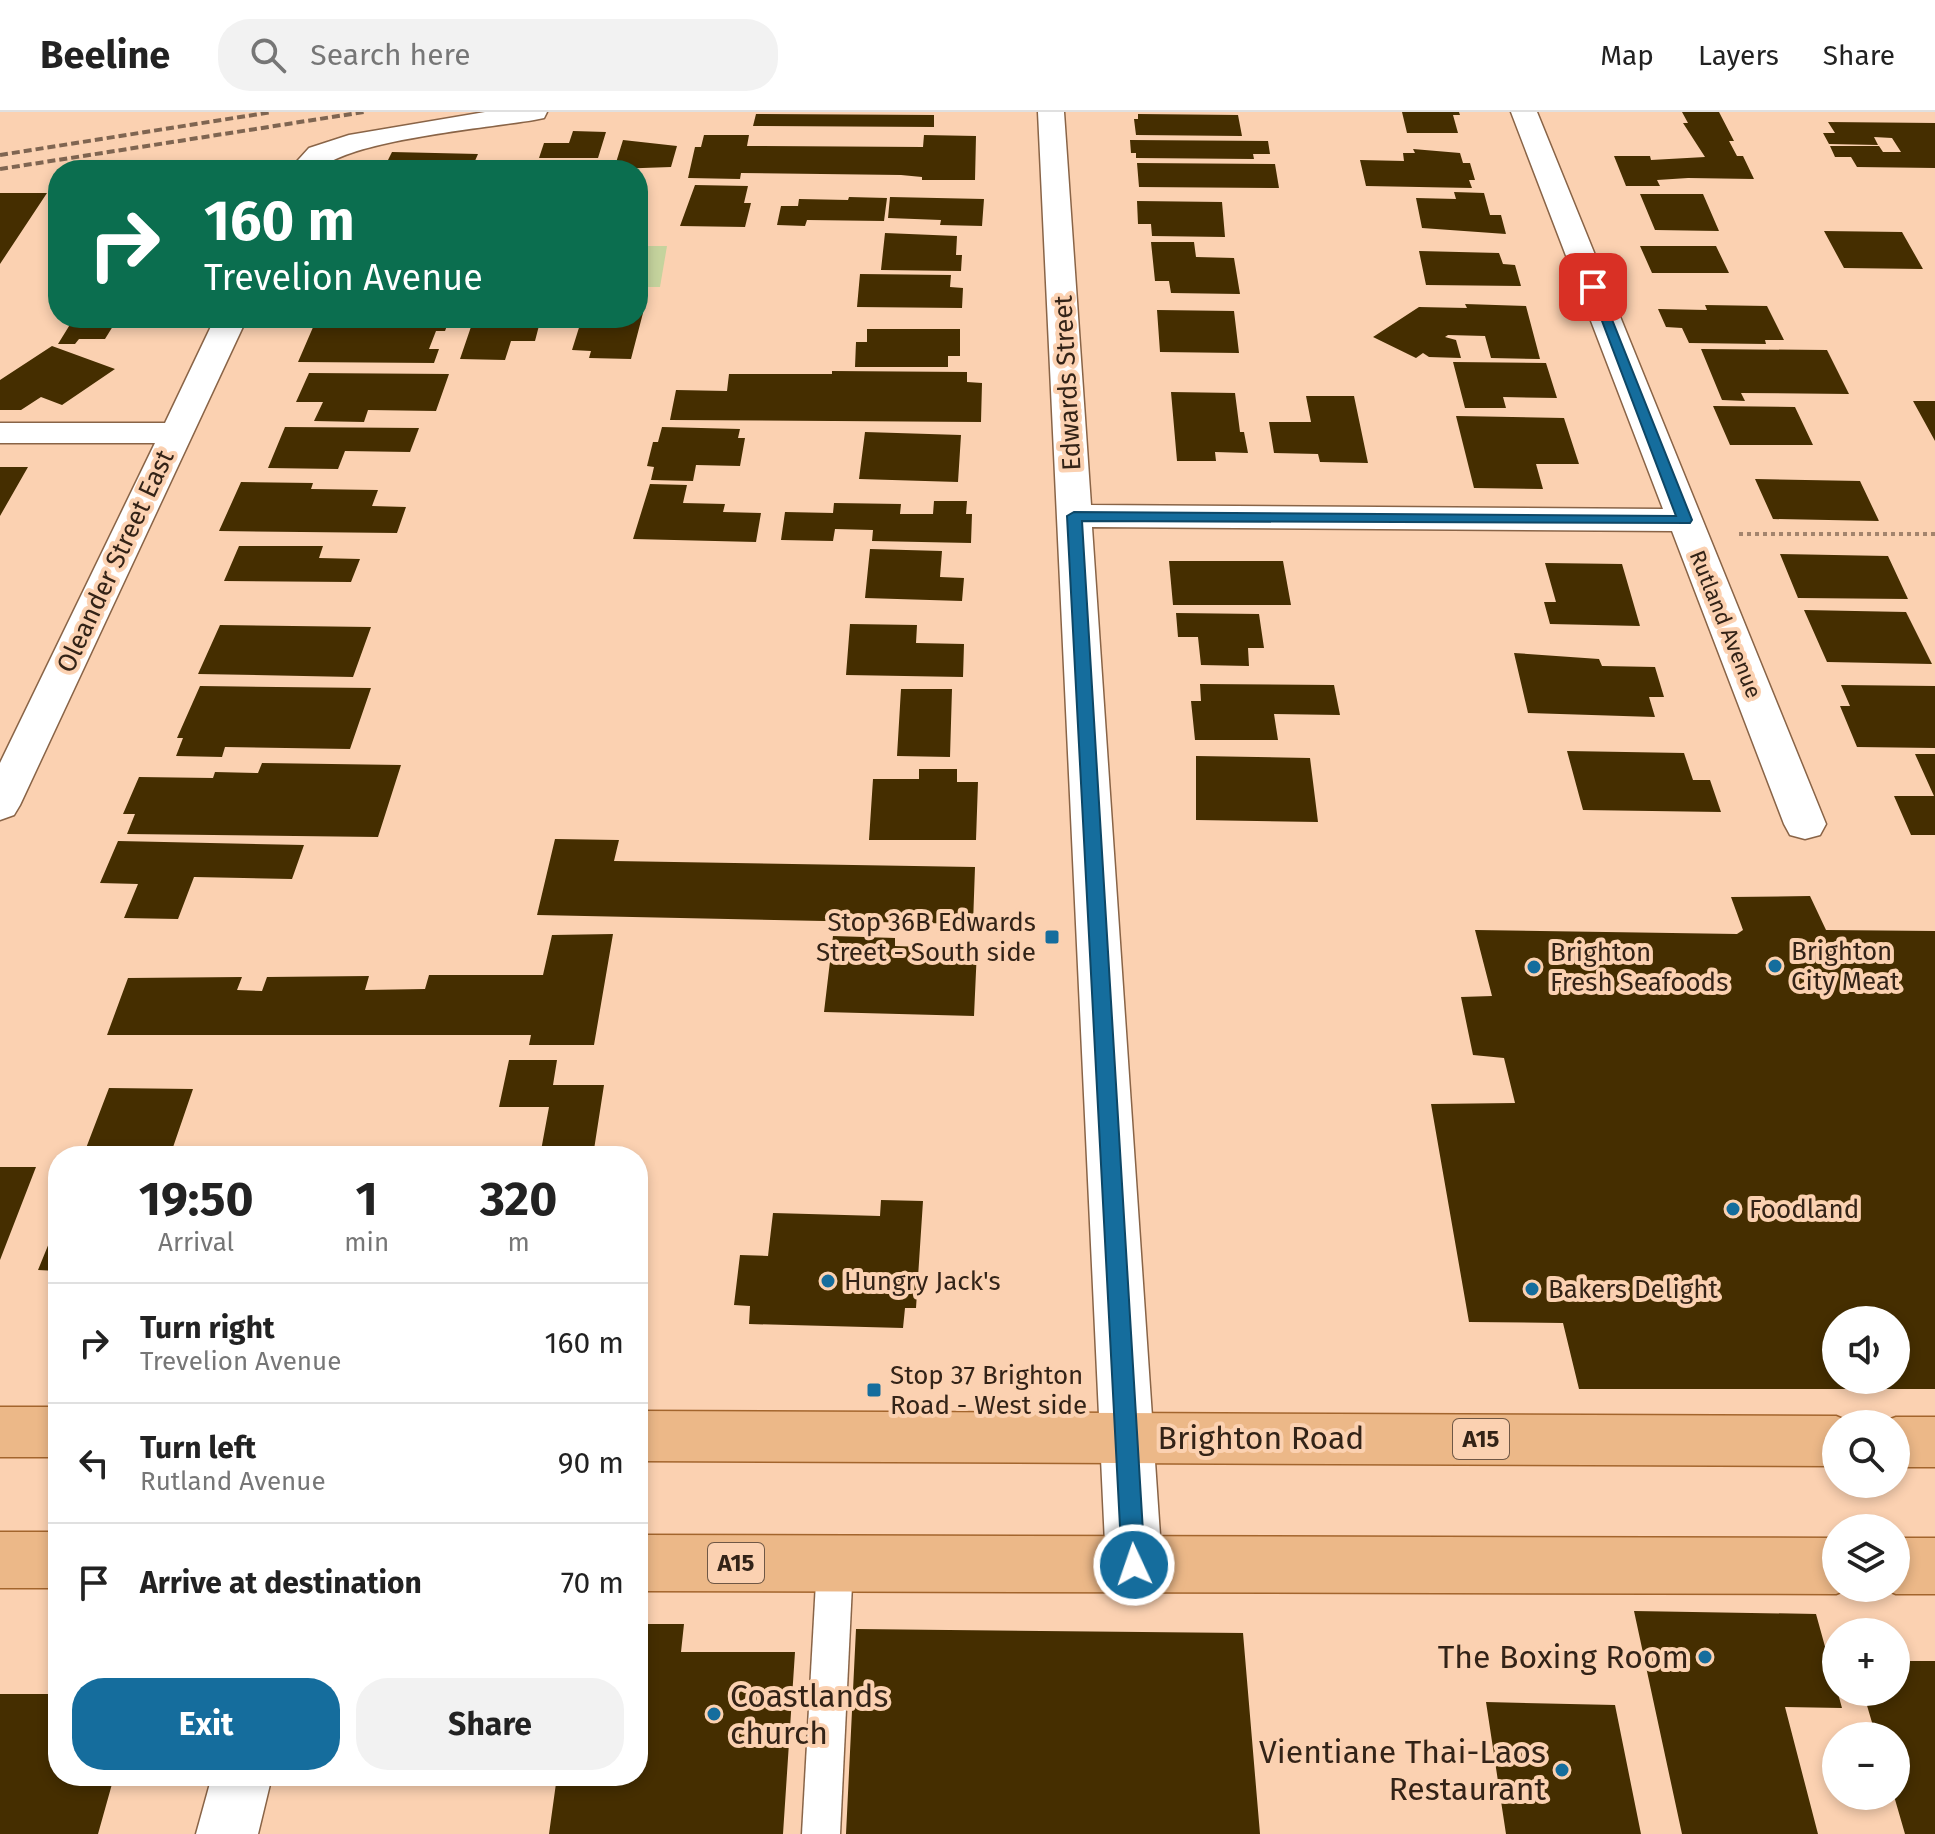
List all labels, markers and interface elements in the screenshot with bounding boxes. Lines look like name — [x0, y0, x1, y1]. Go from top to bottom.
search box — [218, 19, 778, 91]
text: Beeline — [40, 32, 170, 78]
icon: search — [246, 33, 290, 77]
text: Search here — [310, 37, 471, 73]
text: Map — [1600, 39, 1654, 72]
text: Layers — [1698, 39, 1779, 72]
text: Share — [1823, 39, 1895, 72]
text: 160 m — [204, 188, 355, 255]
icon: right — [72, 192, 176, 296]
pin — [1559, 253, 1627, 321]
text: Trevelion Avenue — [204, 256, 483, 300]
icon: arrive — [1571, 265, 1615, 309]
street label: Edwards Street — [1047, 294, 1088, 472]
street label: Oleander Street East — [50, 445, 181, 677]
street label: Rutland Avenue — [1684, 546, 1767, 702]
place label: Stop 36B Edwards Street - South side — [816, 907, 1036, 968]
marker: Stop 36B Edwards Street - South side — [1043, 928, 1061, 946]
place label: Brighton City Meat — [1791, 936, 1900, 997]
place label: Brighton Fresh Seafoods — [1550, 937, 1728, 998]
marker: Brighton City Meat — [1766, 957, 1784, 975]
marker: Brighton Fresh Seafoods — [1525, 958, 1543, 976]
text: 19:50 — [139, 1170, 254, 1228]
text: 1 — [356, 1170, 378, 1228]
text: 320 — [480, 1170, 557, 1228]
place label: Foodland — [1749, 1194, 1859, 1225]
marker: Foodland — [1724, 1200, 1742, 1218]
text: Arrival — [158, 1227, 234, 1258]
text: min — [344, 1227, 389, 1258]
text: m — [507, 1227, 530, 1258]
place label: Hungry Jack's — [844, 1266, 1001, 1297]
marker: Hungry Jack's — [819, 1272, 837, 1290]
place label: Bakers Delight — [1548, 1274, 1718, 1305]
marker: Bakers Delight — [1523, 1280, 1541, 1298]
map controls — [1822, 1306, 1910, 1810]
button: sound — [1822, 1306, 1910, 1394]
text: Turn right — [140, 1310, 275, 1346]
icon: right — [72, 1321, 116, 1365]
text: 160 m — [545, 1325, 624, 1361]
text: Trevelion Avenue — [140, 1346, 341, 1377]
place label: Stop 37 Brighton Road - West side — [890, 1360, 1087, 1421]
marker: Stop 37 Brighton Road - West side — [865, 1381, 883, 1399]
button: search — [1822, 1410, 1910, 1498]
street label: Brighton Road — [1157, 1419, 1365, 1457]
road number: A15 — [1453, 1419, 1509, 1459]
text: Turn left — [140, 1430, 256, 1466]
icon: left — [72, 1441, 116, 1485]
text: 90 m — [558, 1445, 624, 1481]
text: Rutland Avenue — [140, 1466, 326, 1497]
button: layers — [1822, 1514, 1910, 1602]
position arrow — [1092, 1523, 1176, 1607]
road number: A15 — [708, 1543, 764, 1583]
icon: arrive — [72, 1561, 116, 1605]
text: Arrive at destination — [140, 1565, 422, 1601]
text: 70 m — [561, 1565, 624, 1601]
button: + — [1822, 1618, 1910, 1706]
place label: The Boxing Room — [1438, 1638, 1689, 1676]
marker: The Boxing Room — [1696, 1648, 1714, 1666]
place label: Coastlands church — [730, 1677, 888, 1752]
button: Exit — [72, 1678, 340, 1770]
button: Share — [356, 1678, 624, 1770]
marker: Coastlands church — [705, 1705, 723, 1723]
button: − — [1822, 1722, 1910, 1810]
place label: Vientiane Thai-Laos Restaurant — [1259, 1733, 1546, 1808]
marker: Vientiane Thai-Laos Restaurant — [1553, 1761, 1571, 1779]

